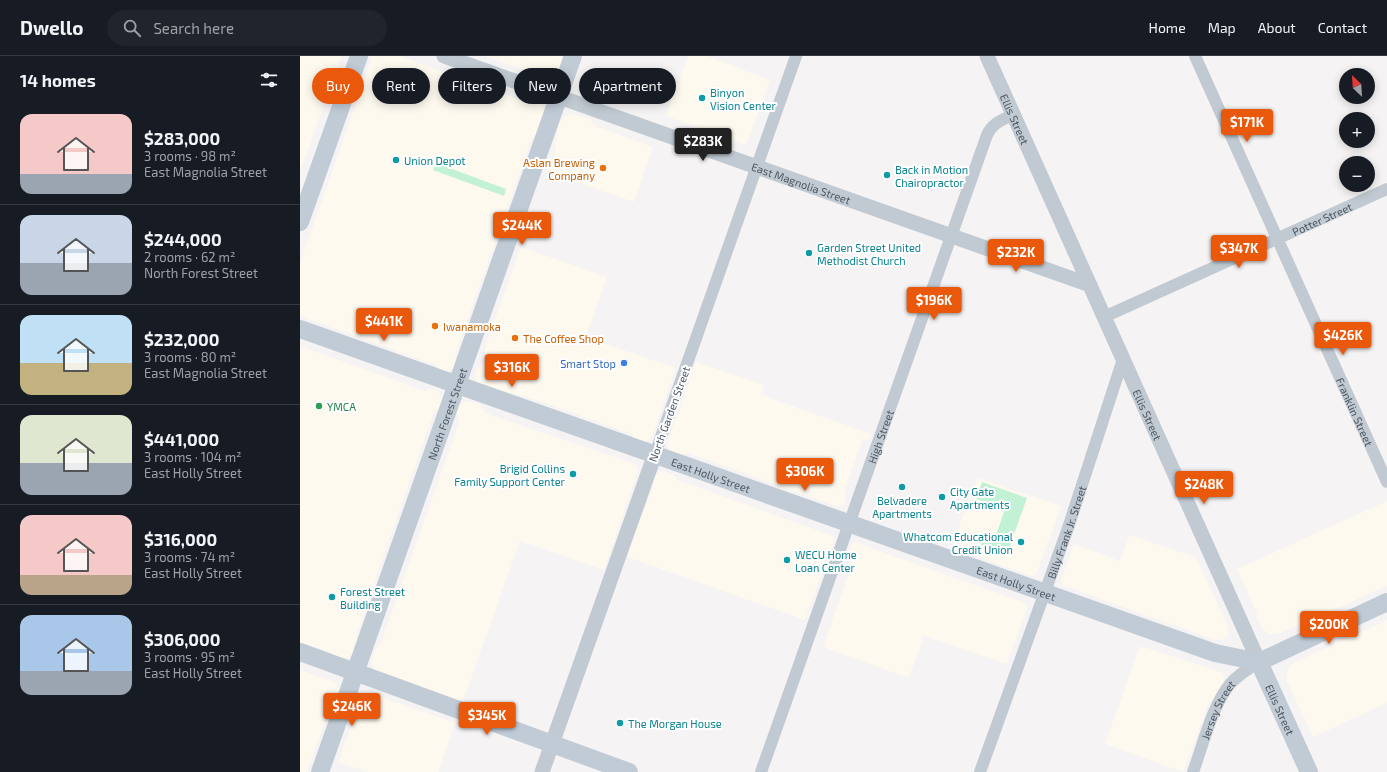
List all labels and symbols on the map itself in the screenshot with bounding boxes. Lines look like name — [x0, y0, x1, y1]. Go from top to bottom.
north arrow — [1339, 68, 1375, 104]
place label: Binyon Vision Center — [710, 86, 777, 112]
street label: Ellis Street — [998, 92, 1032, 146]
marker: Binyon Vision Center — [697, 93, 707, 103]
pin: $171K — [1219, 109, 1275, 143]
pin: $283K — [675, 128, 731, 162]
place label: Union Depot — [404, 154, 466, 167]
marker: Union Depot — [391, 155, 401, 165]
place label: Aslan Brewing Company — [523, 156, 595, 182]
street label: East Magnolia Street — [750, 159, 852, 206]
marker: Aslan Brewing Company — [598, 163, 608, 173]
place label: Back in Motion Chairopractor — [895, 163, 968, 189]
marker: Back in Motion Chairopractor — [882, 170, 892, 180]
street label: Potter Street — [1290, 199, 1354, 238]
pin: $244K — [494, 212, 550, 246]
pin: $347K — [1211, 235, 1267, 269]
pin: $232K — [988, 239, 1044, 273]
place label: Garden Street United Methodist Church — [817, 241, 921, 267]
marker: Garden Street United Methodist Church — [804, 248, 814, 258]
pin: $196K — [906, 287, 962, 321]
pin: $441K — [356, 308, 412, 342]
place label: Iwanamoka — [443, 320, 501, 333]
marker: Iwanamoka — [430, 321, 440, 331]
pin: $426K — [1315, 322, 1371, 356]
place label: The Coffee Shop — [523, 332, 604, 345]
marker: The Coffee Shop — [510, 333, 520, 343]
pin: $316K — [484, 354, 540, 388]
place label: Smart Stop — [560, 357, 616, 370]
marker: Smart Stop — [619, 358, 629, 368]
street label: North Garden Street — [646, 365, 692, 463]
street label: North Forest Street — [424, 366, 469, 461]
street label: Franklin Street — [1334, 375, 1376, 448]
street label: Ellis Street — [1131, 387, 1165, 442]
place label: YMCA — [327, 400, 356, 413]
marker: YMCA — [314, 401, 324, 411]
street label: High Street — [865, 408, 895, 465]
street label: East Holly Street — [670, 455, 752, 495]
pin: $306K — [777, 458, 833, 492]
place label: Brigid Collins Family Support Center — [454, 462, 566, 488]
marker: Brigid Collins Family Support Center — [568, 469, 578, 479]
pin: $248K — [1176, 471, 1232, 505]
marker: Belvadere Apartments — [897, 482, 907, 492]
street label: Billy Frank Jr. Street — [1044, 484, 1088, 580]
place label: City Gate Apartments — [950, 485, 1010, 511]
marker: City Gate Apartments — [937, 492, 947, 502]
place label: Belvadere Apartments — [872, 494, 932, 520]
place label: Whatcom Educational Credit Union — [903, 530, 1014, 556]
marker: Whatcom Educational Credit Union — [1016, 537, 1026, 547]
place label: WECU Home Loan Center — [795, 548, 857, 574]
marker: WECU Home Loan Center — [782, 555, 792, 565]
street label: East Holly Street — [975, 563, 1058, 603]
place label: Forest Street Building — [340, 585, 405, 611]
marker: Forest Street Building — [327, 592, 337, 602]
pin: $200K — [1301, 611, 1357, 645]
street label: Jersey Street — [1198, 677, 1237, 741]
street label: Ellis Street — [1263, 682, 1298, 737]
pin: $246K — [324, 693, 380, 727]
pin: $345K — [459, 702, 515, 736]
place label: The Morgan House — [628, 717, 722, 730]
marker: The Morgan House — [615, 718, 625, 728]

